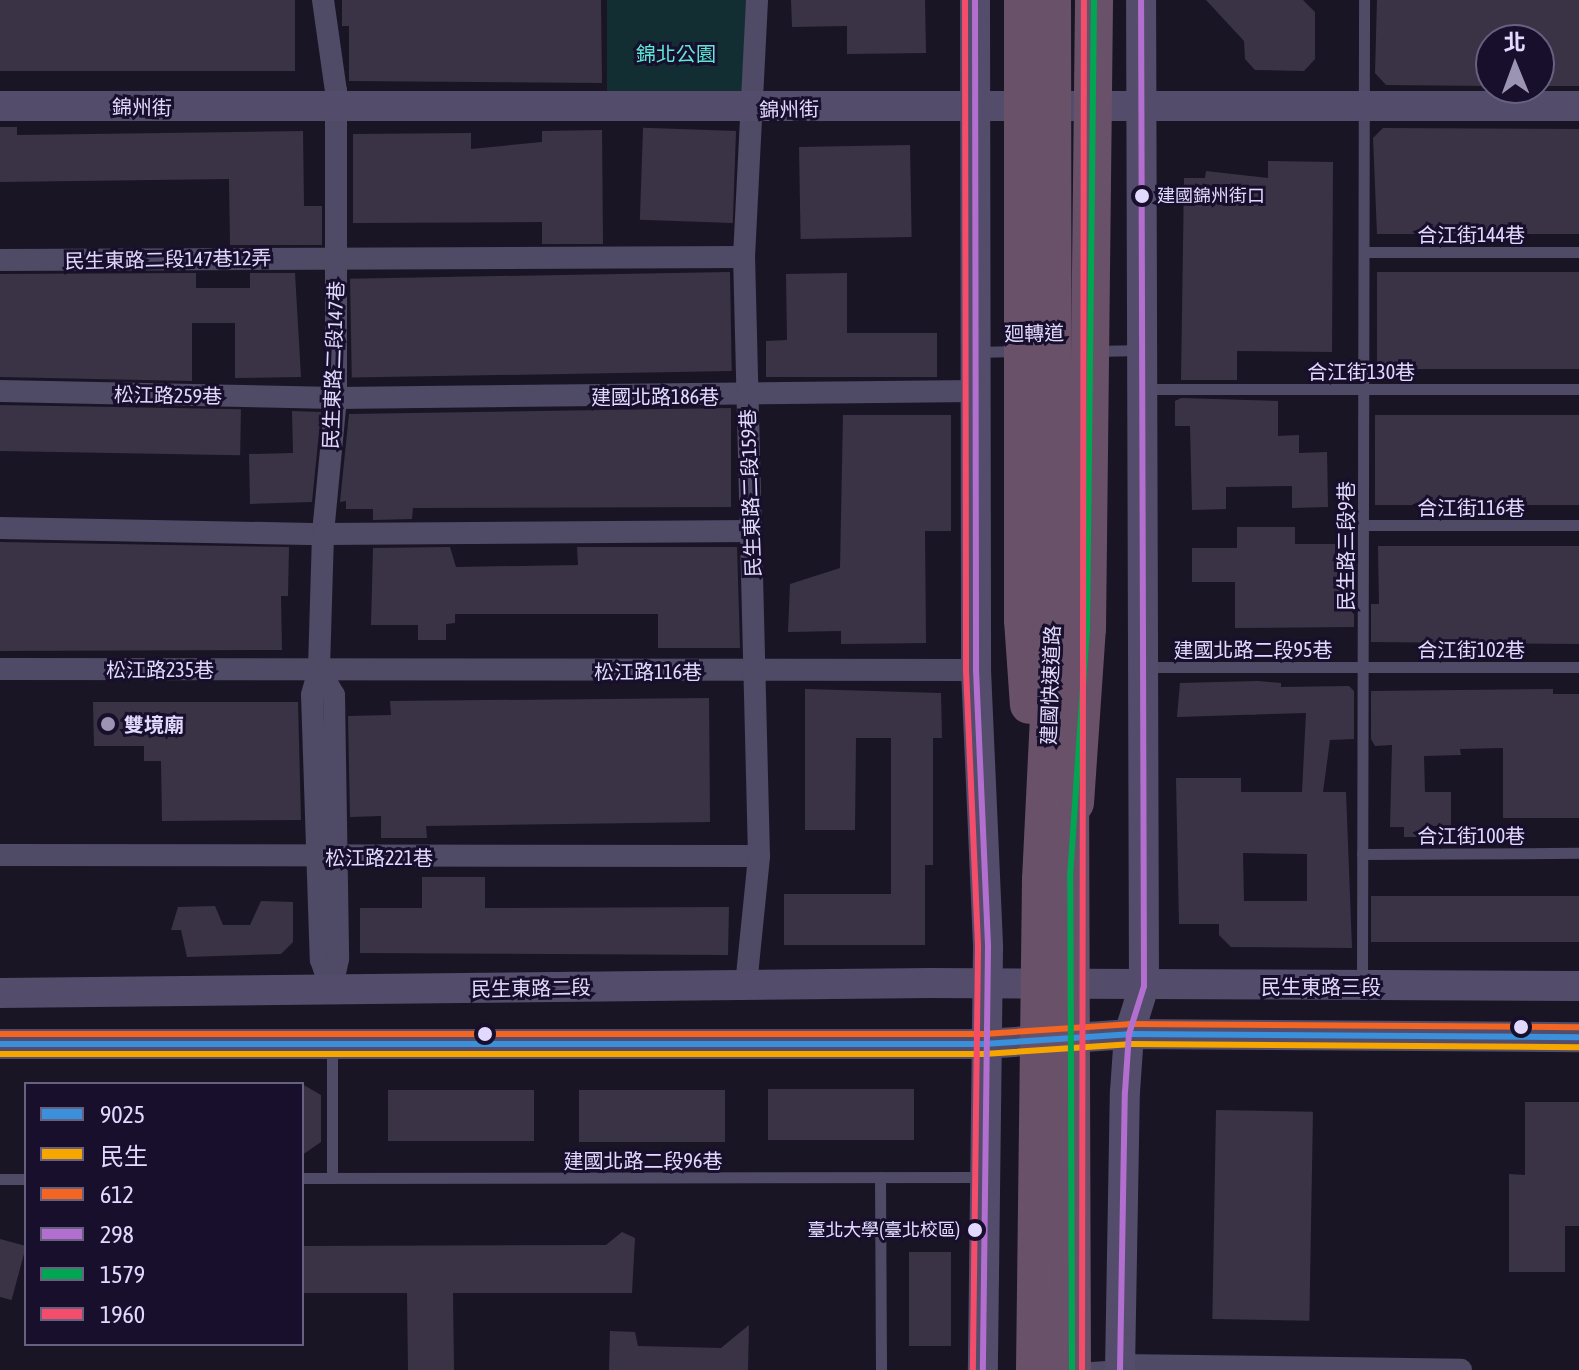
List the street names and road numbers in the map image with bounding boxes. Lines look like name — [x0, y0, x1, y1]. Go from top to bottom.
street label: 錦州街 — [112, 94, 172, 120]
street label: 錦州街 — [759, 96, 819, 122]
street label: 合江街144巷 — [1417, 222, 1525, 246]
street label: 民生東路二段147巷12弄 — [64, 245, 272, 273]
street label: 民生東路二段147巷 — [318, 281, 348, 449]
street label: 廻轉道 — [1004, 320, 1064, 346]
street label: 合江街130巷 — [1307, 359, 1415, 383]
street label: 松江路259巷 — [114, 382, 222, 408]
street label: 建國北路186巷 — [591, 384, 719, 408]
street label: 民生東路二段159巷 — [735, 409, 765, 577]
street label: 民生路三段9巷 — [1333, 481, 1357, 611]
street label: 合江街116巷 — [1417, 495, 1525, 519]
street label: 建國快速道路 — [1036, 625, 1064, 745]
street label: 建國北路二段95巷 — [1174, 637, 1332, 661]
street label: 合江街102巷 — [1417, 637, 1525, 661]
street label: 松江路235巷 — [106, 657, 214, 681]
street label: 松江路116巷 — [594, 659, 702, 683]
street label: 合江街100巷 — [1417, 823, 1525, 847]
street label: 松江路221巷 — [325, 845, 433, 869]
street label: 民生東路三段 — [1261, 974, 1381, 998]
street label: 民生東路二段 — [471, 975, 591, 1001]
street label: 建國北路二段96巷 — [564, 1148, 722, 1172]

